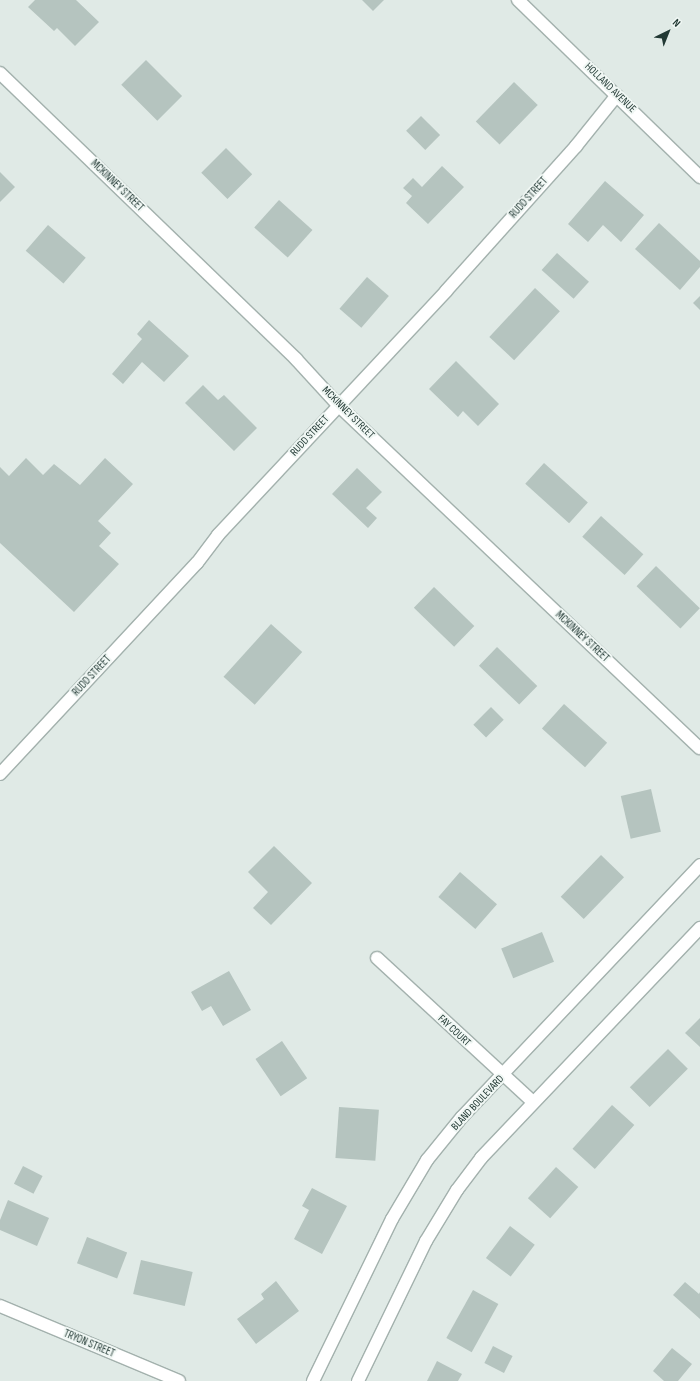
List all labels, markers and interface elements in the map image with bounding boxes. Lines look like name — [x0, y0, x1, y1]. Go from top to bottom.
north arrow — [648, 12, 688, 52]
text: N — [670, 16, 683, 30]
street label: HOLLAND AVENUE — [582, 60, 638, 116]
street label: MCKINNEY STREET — [88, 157, 146, 215]
street label: RUDD STREET — [507, 175, 551, 221]
street label: MCKINNEY STREET — [319, 384, 377, 442]
street label: RUDD STREET — [288, 413, 332, 459]
street label: MCKINNEY STREET — [552, 609, 612, 665]
street label: RUDD STREET — [70, 653, 114, 699]
street label: FAY COURT — [435, 1012, 473, 1050]
street label: BLAND BOULEVARD — [449, 1073, 507, 1133]
street label: TRYON STREET — [61, 1327, 117, 1361]

